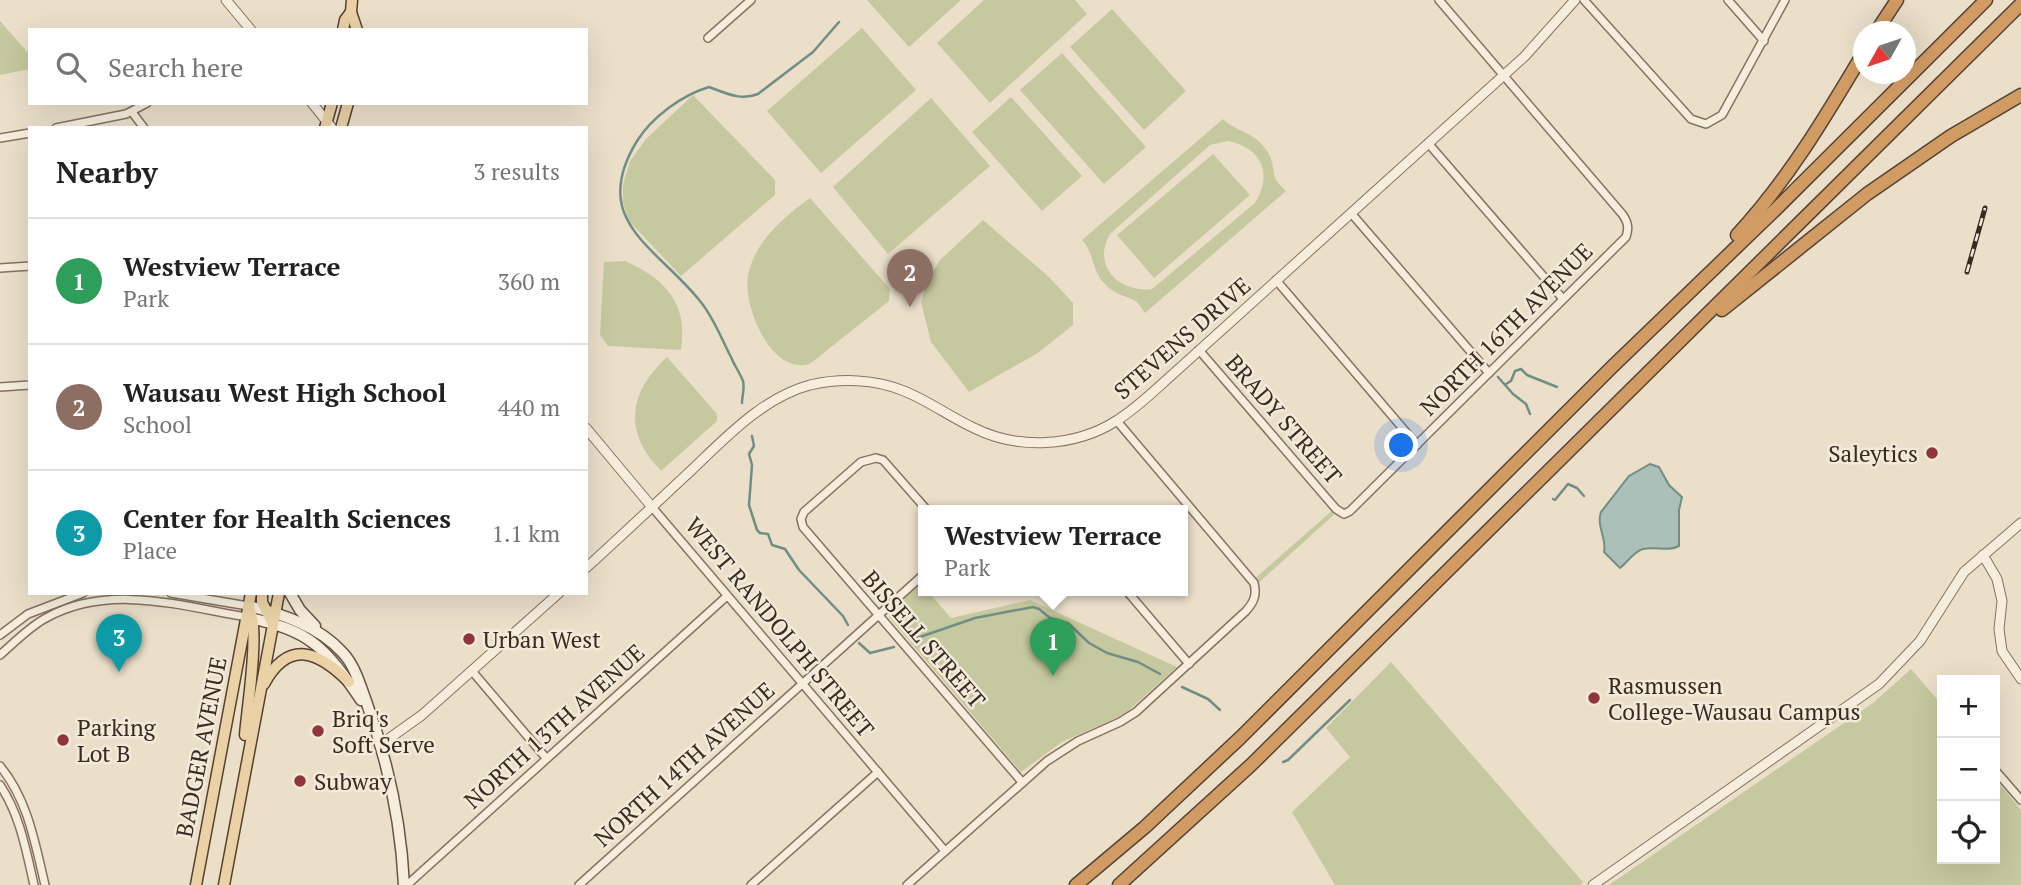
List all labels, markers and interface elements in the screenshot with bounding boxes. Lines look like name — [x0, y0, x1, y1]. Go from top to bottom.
north arrow — [1853, 21, 1916, 84]
search box — [28, 28, 588, 105]
icon: search — [52, 48, 90, 86]
text: Search here — [108, 50, 243, 84]
text: Nearby — [56, 152, 158, 192]
text: 3 results — [473, 156, 560, 187]
street label: NORTH 16TH AVENUE — [1413, 236, 1599, 422]
text: Westview Terrace — [123, 249, 340, 283]
pin: 2 — [887, 249, 933, 307]
text: 1 — [73, 266, 86, 297]
text: 360 m — [498, 266, 560, 297]
street label: STEVENS DRIVE — [1107, 270, 1257, 406]
text: Park — [123, 283, 169, 314]
street label: BRADY STREET — [1219, 348, 1349, 490]
text: Wausau West High School — [123, 375, 446, 409]
text: 2 — [73, 392, 86, 423]
text: 440 m — [498, 392, 560, 423]
text: School — [123, 409, 192, 440]
your location — [1384, 428, 1418, 462]
place label: Saleytics — [1828, 438, 1918, 469]
marker: Saleytics — [1924, 445, 1940, 461]
text: Center for Health Sciences — [123, 501, 451, 535]
popup — [918, 505, 1188, 596]
street label: WEST RANDOLPH STREET — [679, 510, 881, 744]
text: 3 — [73, 518, 86, 549]
text: 1.1 km — [492, 518, 560, 549]
text: Westview Terrace — [944, 518, 1162, 552]
text: Place — [123, 535, 177, 566]
text: Park — [944, 552, 990, 583]
street label: BISSELL STREET — [855, 563, 993, 715]
pin: 3 — [96, 614, 142, 672]
pin: 1 — [1030, 618, 1076, 676]
place label: Urban West — [483, 624, 601, 655]
marker: Urban West — [461, 631, 477, 647]
street label: NORTH 13TH AVENUE — [457, 637, 651, 815]
street label: BADGER AVENUE — [168, 654, 234, 840]
place label: Rasmussen College-Wausau Campus — [1608, 670, 1860, 727]
street label: NORTH 14TH AVENUE — [587, 675, 781, 853]
map controls — [1937, 675, 2000, 864]
button: + — [1937, 675, 2000, 738]
marker: Rasmussen College-Wausau Campus — [1586, 690, 1602, 706]
place label: Briq's Soft Serve — [332, 703, 435, 760]
place label: Parking Lot B — [77, 712, 157, 769]
marker: Briq's Soft Serve — [310, 723, 326, 739]
marker: Parking Lot B — [55, 732, 71, 748]
button: − — [1937, 738, 2000, 801]
place label: Subway — [314, 766, 392, 797]
marker: Subway — [292, 773, 308, 789]
button: locate — [1937, 801, 2000, 864]

